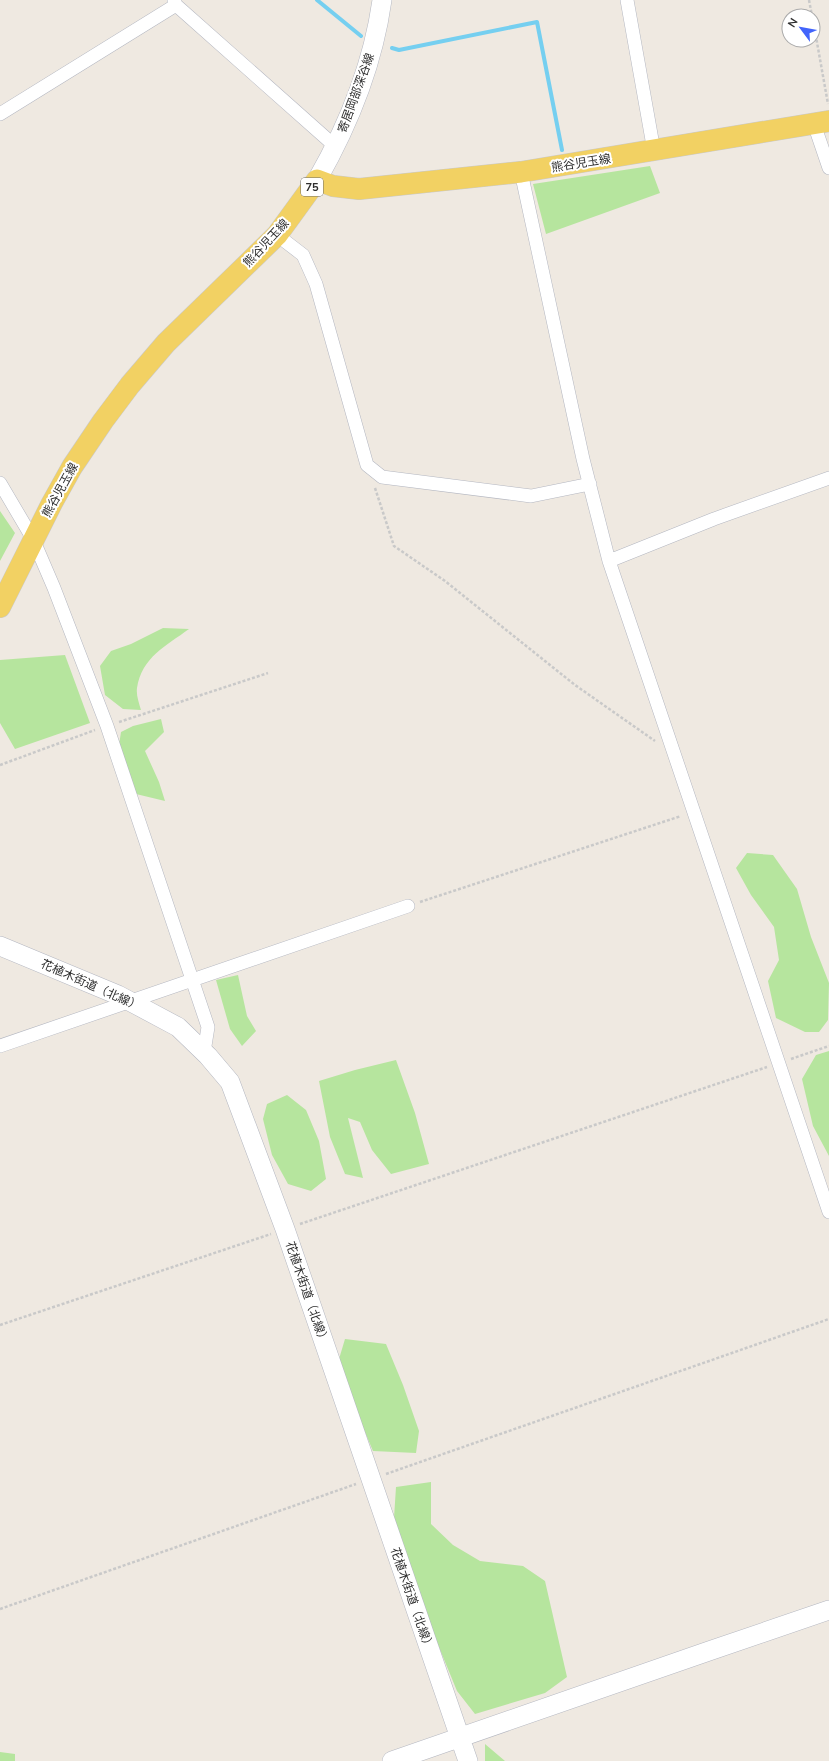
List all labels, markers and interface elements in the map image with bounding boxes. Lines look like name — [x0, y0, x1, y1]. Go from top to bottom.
north arrow — [781, 8, 821, 48]
text: N — [784, 15, 801, 30]
street label: 寄居岡部深谷線 — [334, 51, 377, 135]
street label: 熊谷児玉線 — [550, 150, 612, 175]
road number: 75 — [301, 178, 323, 196]
street label: 熊谷児玉線 — [240, 216, 292, 270]
street label: 熊谷児玉線 — [38, 460, 81, 520]
street label: 花植木街道（北線） — [39, 956, 144, 1013]
street label: 花植木街道（北線） — [283, 1239, 332, 1346]
street label: 花植木街道（北線） — [388, 1545, 437, 1652]

